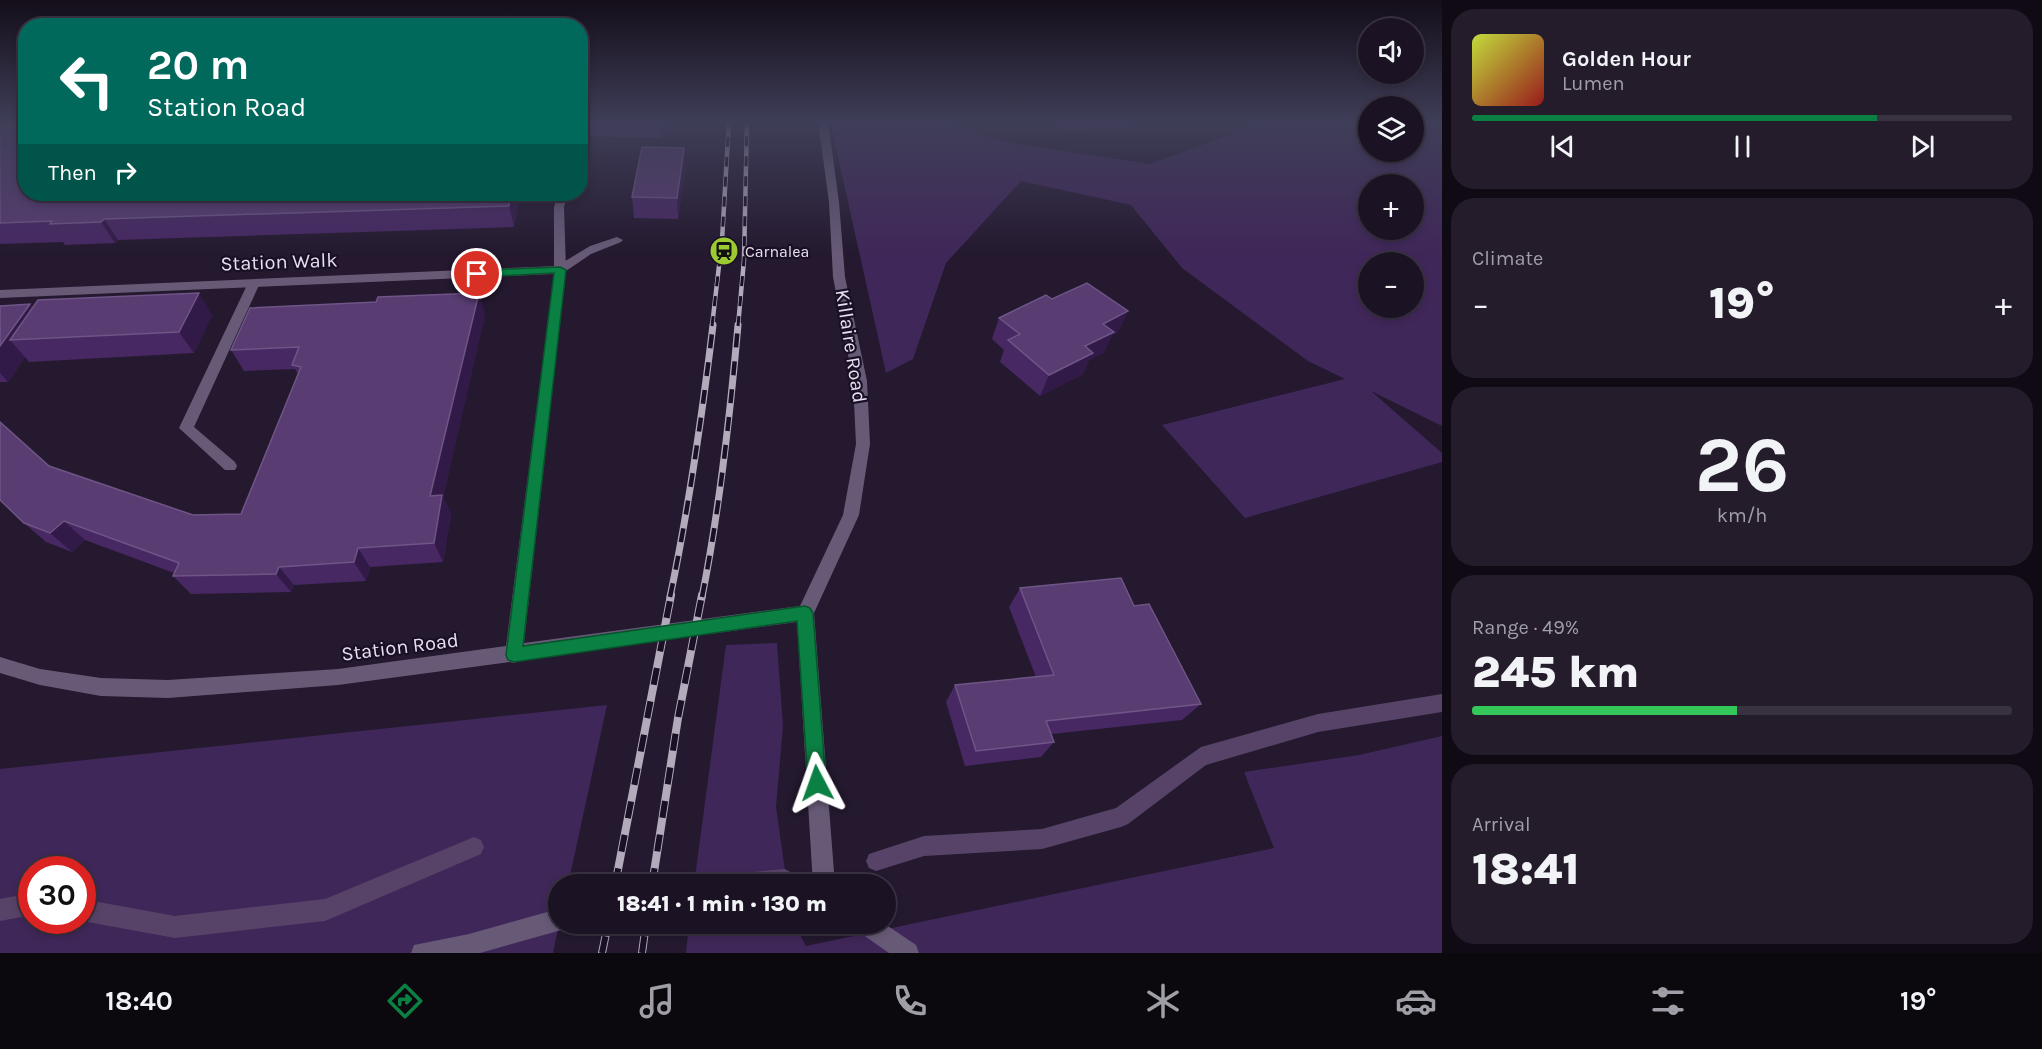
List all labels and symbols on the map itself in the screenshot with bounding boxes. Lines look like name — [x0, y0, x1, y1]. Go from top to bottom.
station icon: Carnalea — [708, 235, 740, 267]
place label: Carnalea — [745, 242, 809, 261]
street label: Station Walk — [220, 248, 338, 276]
pin — [451, 248, 502, 299]
street label: Killaire Road — [831, 288, 871, 404]
street label: Station Road — [340, 628, 460, 666]
position arrow — [785, 751, 849, 815]
speed limit sign: 30 — [18, 856, 96, 934]

